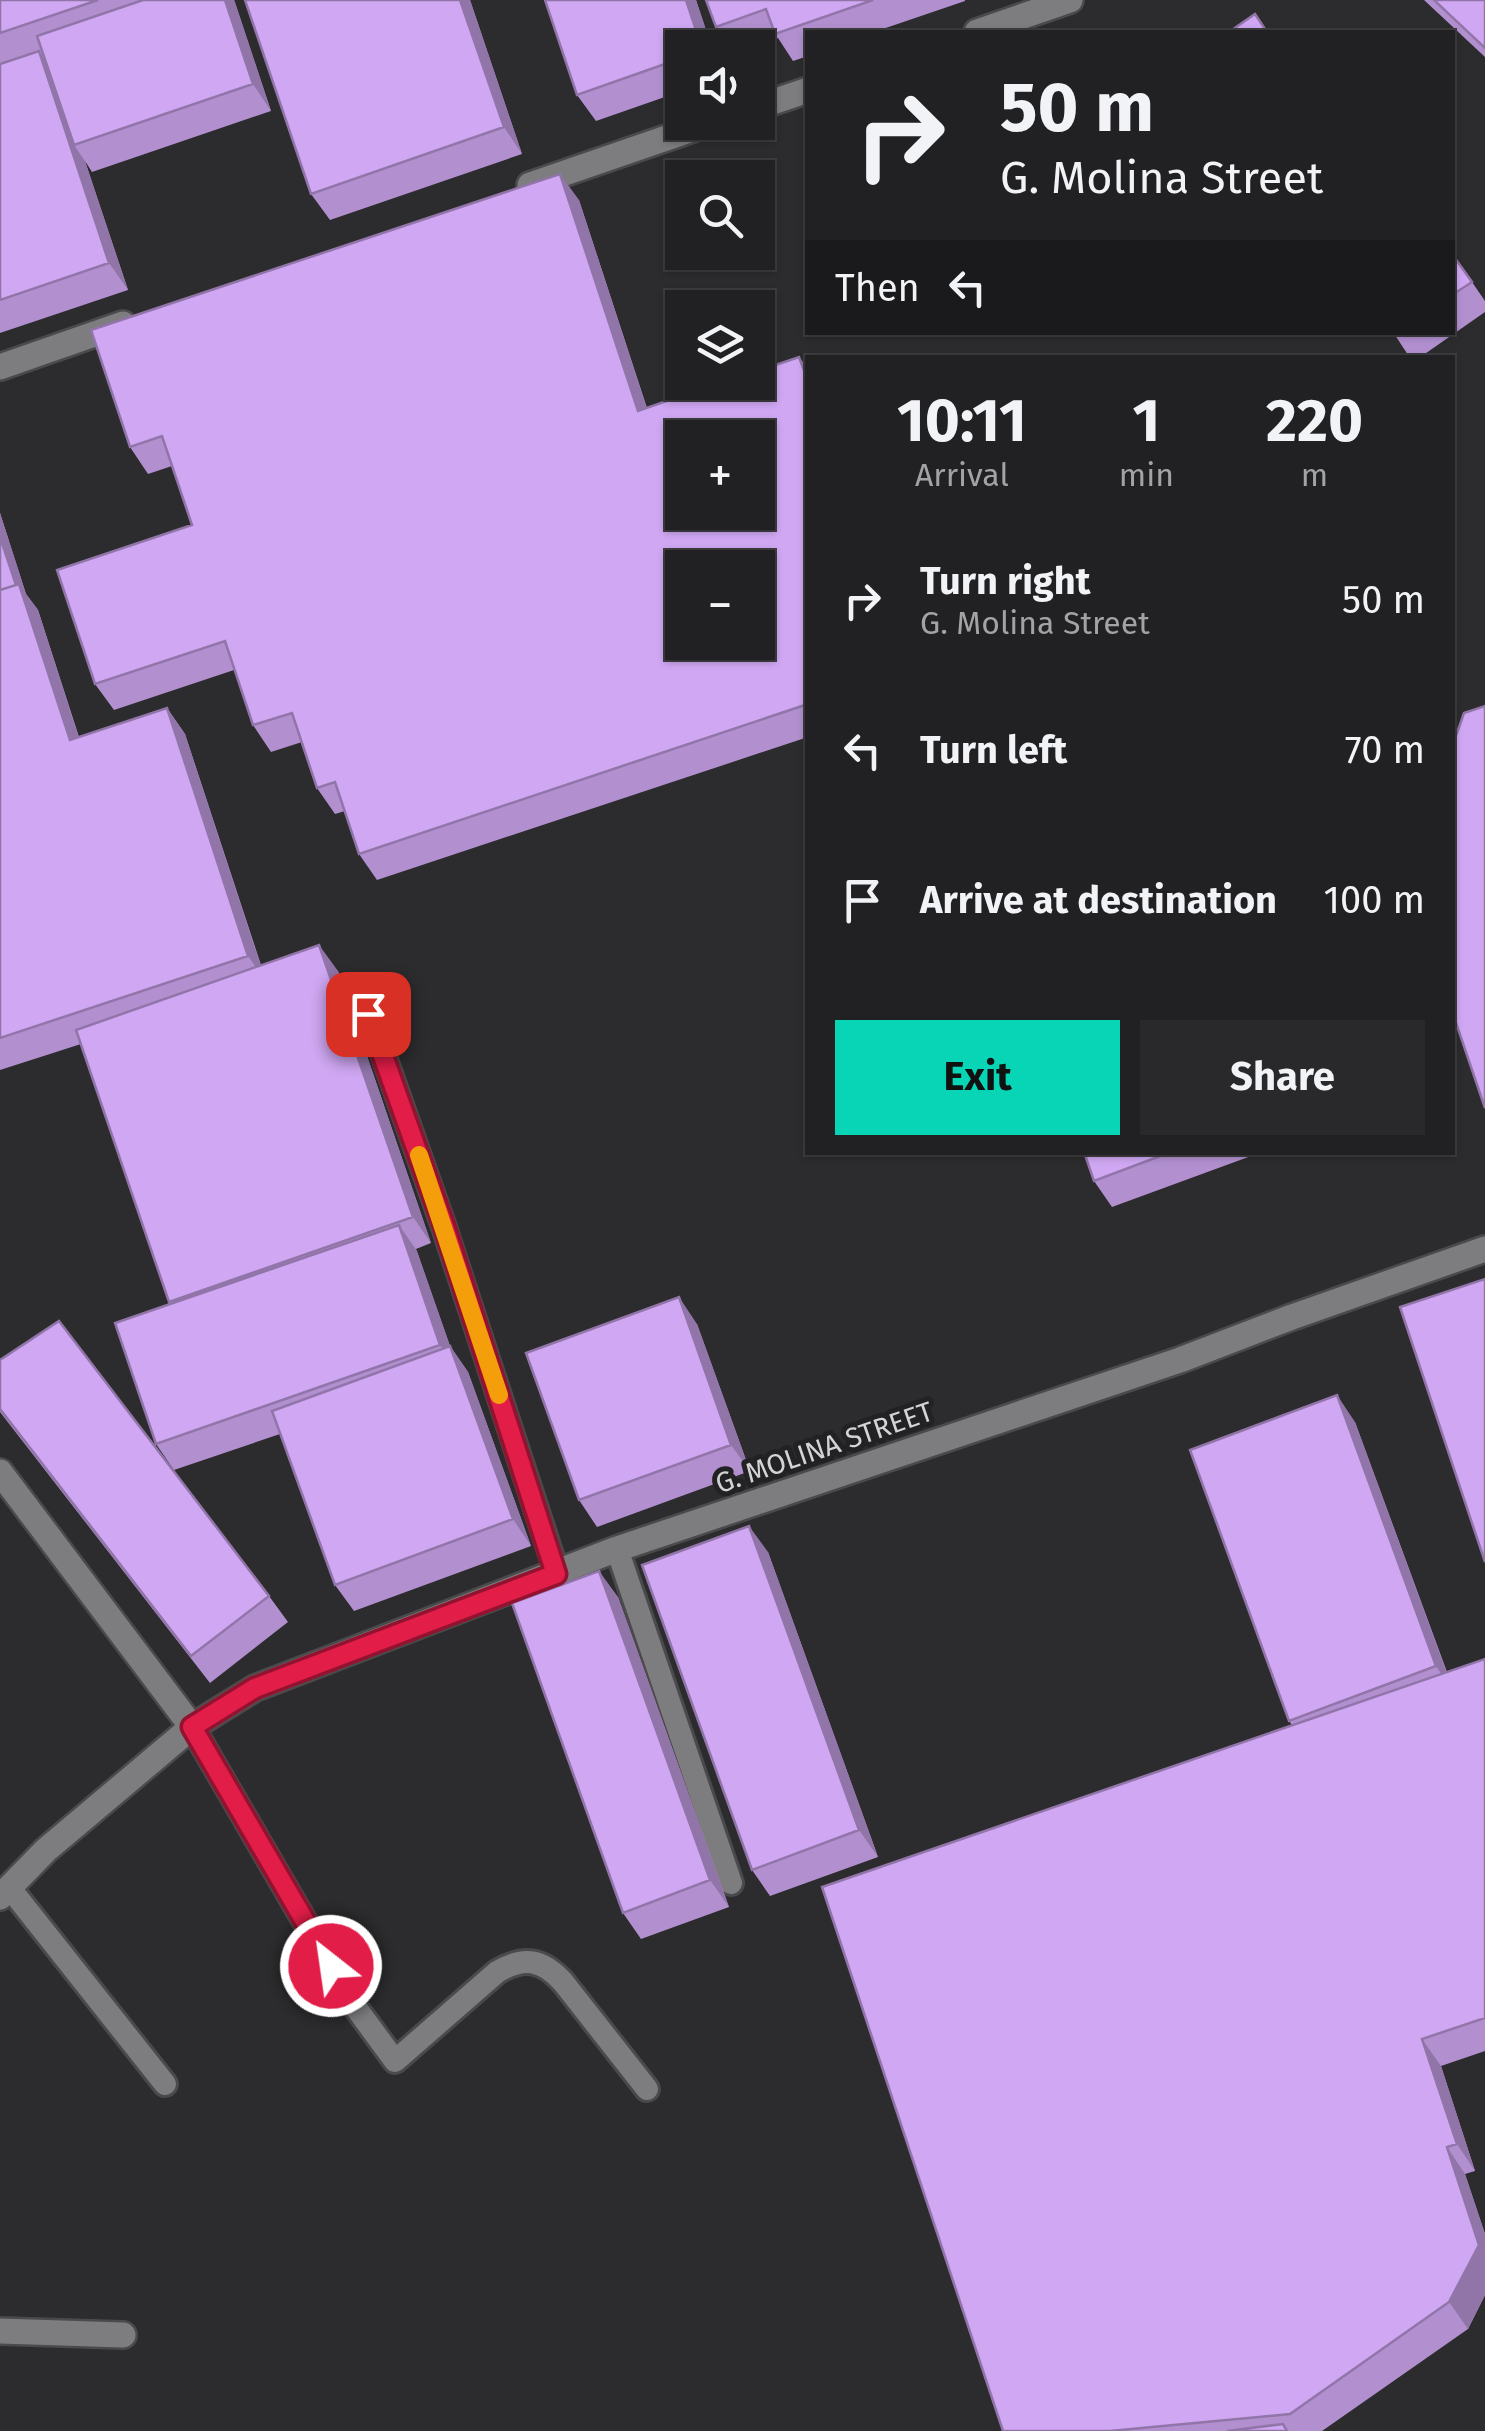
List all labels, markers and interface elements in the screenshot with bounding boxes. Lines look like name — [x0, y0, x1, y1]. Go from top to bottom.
map controls — [665, 30, 775, 660]
button: sound — [665, 30, 775, 140]
text: 50 m — [1000, 66, 1154, 150]
icon: right — [835, 70, 965, 200]
text: G. Molina Street — [1000, 151, 1323, 205]
button: search — [665, 160, 775, 270]
icon: left — [940, 260, 995, 315]
text: Then — [835, 265, 920, 311]
button: layers — [665, 290, 775, 400]
text: 10:11 — [897, 385, 1027, 457]
text: 1 — [1132, 385, 1160, 457]
text: 220 — [1266, 385, 1363, 457]
button: + — [665, 420, 775, 530]
text: Arrival — [915, 456, 1009, 494]
text: min — [1119, 456, 1174, 494]
text: m — [1301, 456, 1328, 494]
button: − — [665, 550, 775, 660]
text: Turn right — [920, 558, 1090, 604]
icon: right — [835, 573, 890, 628]
text: 50 m — [1342, 577, 1425, 623]
text: G. Molina Street — [920, 604, 1150, 642]
icon: left — [835, 723, 890, 778]
text: Turn left — [920, 727, 1067, 773]
text: 70 m — [1345, 727, 1425, 773]
icon: arrive — [835, 873, 890, 928]
text: Arrive at destination — [920, 877, 1277, 923]
text: 100 m — [1324, 877, 1425, 923]
pin — [326, 972, 411, 1057]
icon: arrive — [341, 987, 396, 1042]
button: Exit — [835, 1020, 1120, 1135]
button: Share — [1140, 1020, 1425, 1135]
street label: G. MOLINA STREET — [711, 1395, 938, 1500]
position arrow — [279, 1914, 383, 2018]

